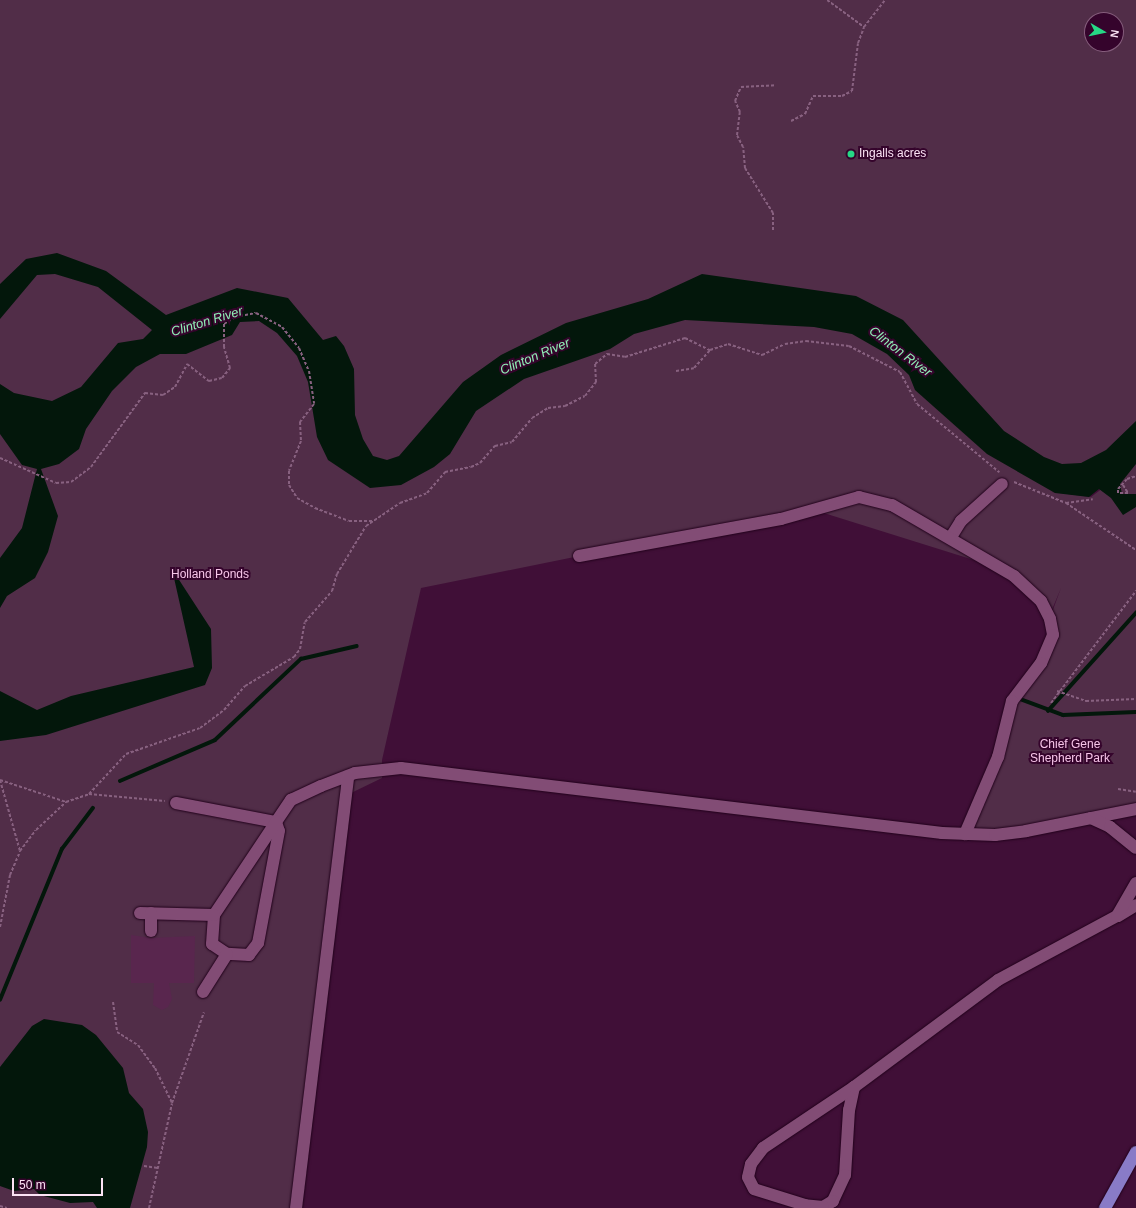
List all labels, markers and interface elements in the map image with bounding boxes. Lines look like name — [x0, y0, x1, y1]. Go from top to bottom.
north arrow — [1084, 12, 1124, 52]
text: N — [1108, 29, 1121, 39]
place label: Ingalls acres — [859, 147, 926, 161]
marker: Ingalls acres — [846, 149, 856, 159]
water label: Clinton River — [169, 304, 245, 340]
water label: Clinton River — [866, 323, 934, 381]
water label: Clinton River — [498, 335, 572, 379]
park label: Holland Ponds — [171, 568, 249, 582]
park label: Chief Gene Shepherd Park — [1030, 738, 1110, 766]
scale bar — [14, 1170, 105, 1196]
text: 50 m — [19, 1178, 46, 1192]

